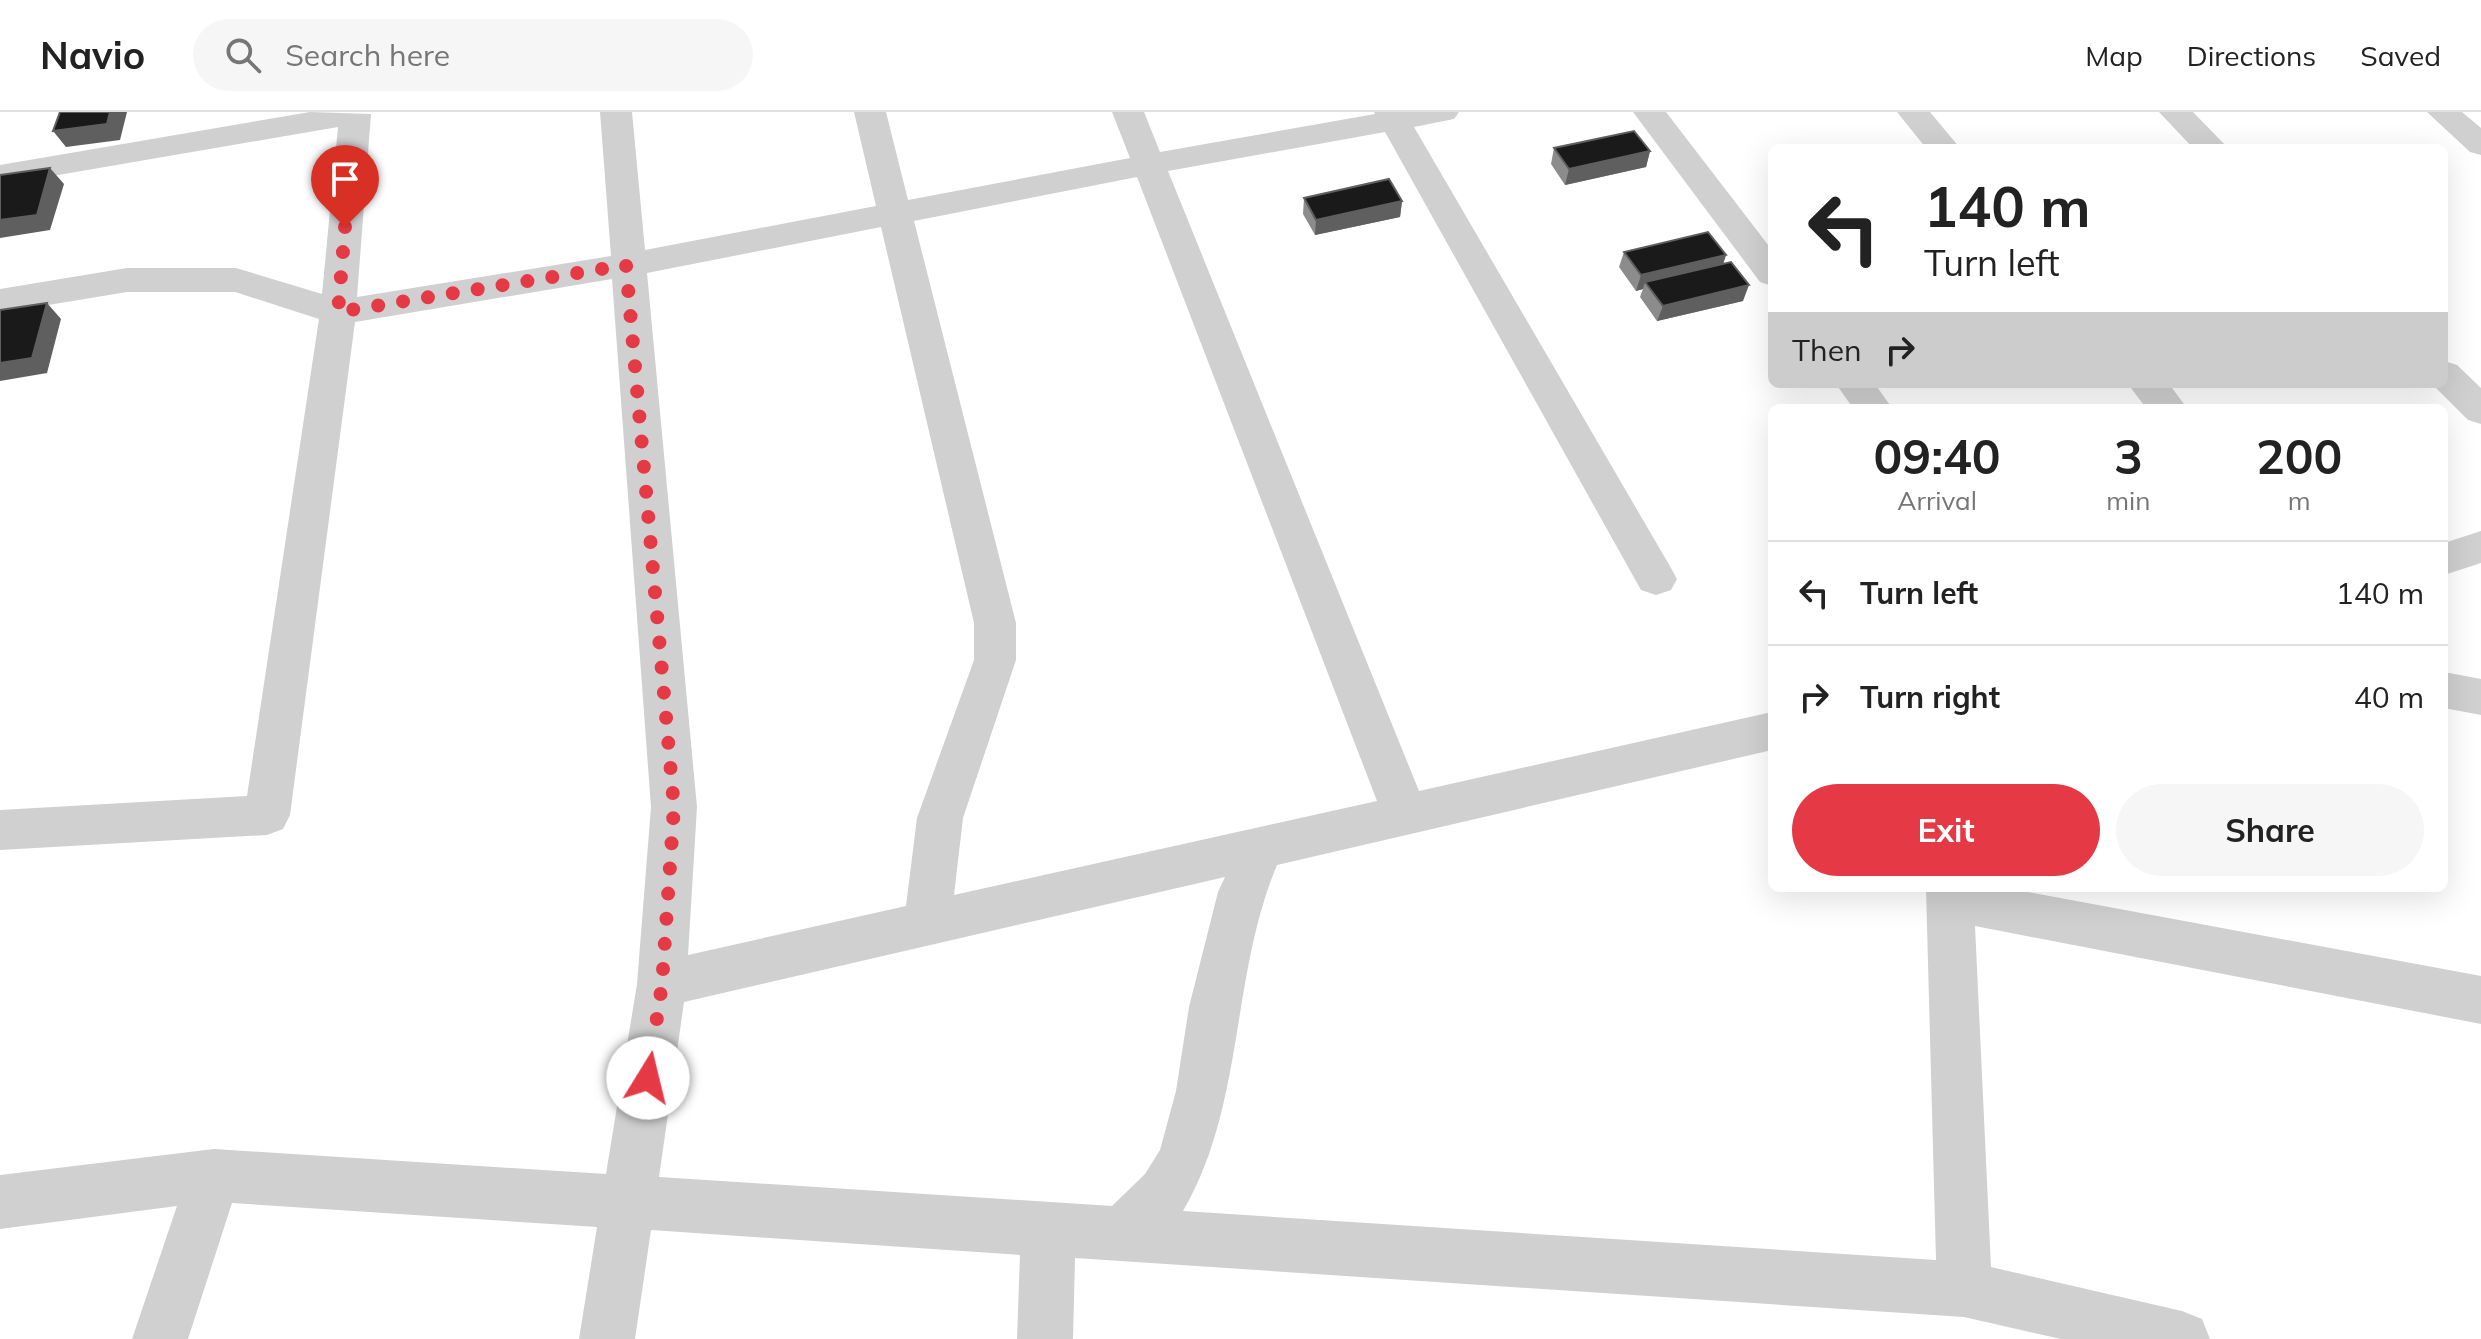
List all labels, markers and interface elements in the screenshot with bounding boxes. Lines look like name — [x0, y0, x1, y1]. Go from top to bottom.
search box — [193, 19, 753, 91]
text: Navio — [40, 31, 145, 79]
icon: search — [221, 33, 265, 77]
text: Search here — [285, 36, 450, 74]
text: Map — [2085, 38, 2143, 73]
text: Directions — [2187, 38, 2316, 73]
text: Saved — [2360, 38, 2441, 73]
pin — [311, 145, 379, 227]
icon: arrive — [323, 157, 367, 201]
text: 140 m — [1924, 171, 2091, 241]
icon: left — [1792, 176, 1896, 280]
text: Turn left — [1924, 240, 2060, 285]
icon: right — [1878, 328, 1922, 372]
text: Then — [1792, 331, 1862, 369]
text: 09:40 — [1874, 426, 2001, 486]
text: 3 — [2114, 426, 2143, 486]
text: 200 — [2256, 426, 2342, 486]
text: Arrival — [1897, 484, 1977, 517]
text: min — [2106, 484, 2150, 517]
text: m — [2288, 484, 2311, 517]
icon: left — [1792, 571, 1836, 615]
text: Turn left — [1860, 574, 1978, 612]
text: 140 m — [2336, 574, 2424, 612]
icon: right — [1792, 675, 1836, 719]
text: Turn right — [1860, 678, 2000, 716]
text: 40 m — [2354, 678, 2424, 716]
button: Exit — [1792, 784, 2100, 876]
button: Share — [2116, 784, 2424, 876]
position arrow — [606, 1036, 690, 1120]

